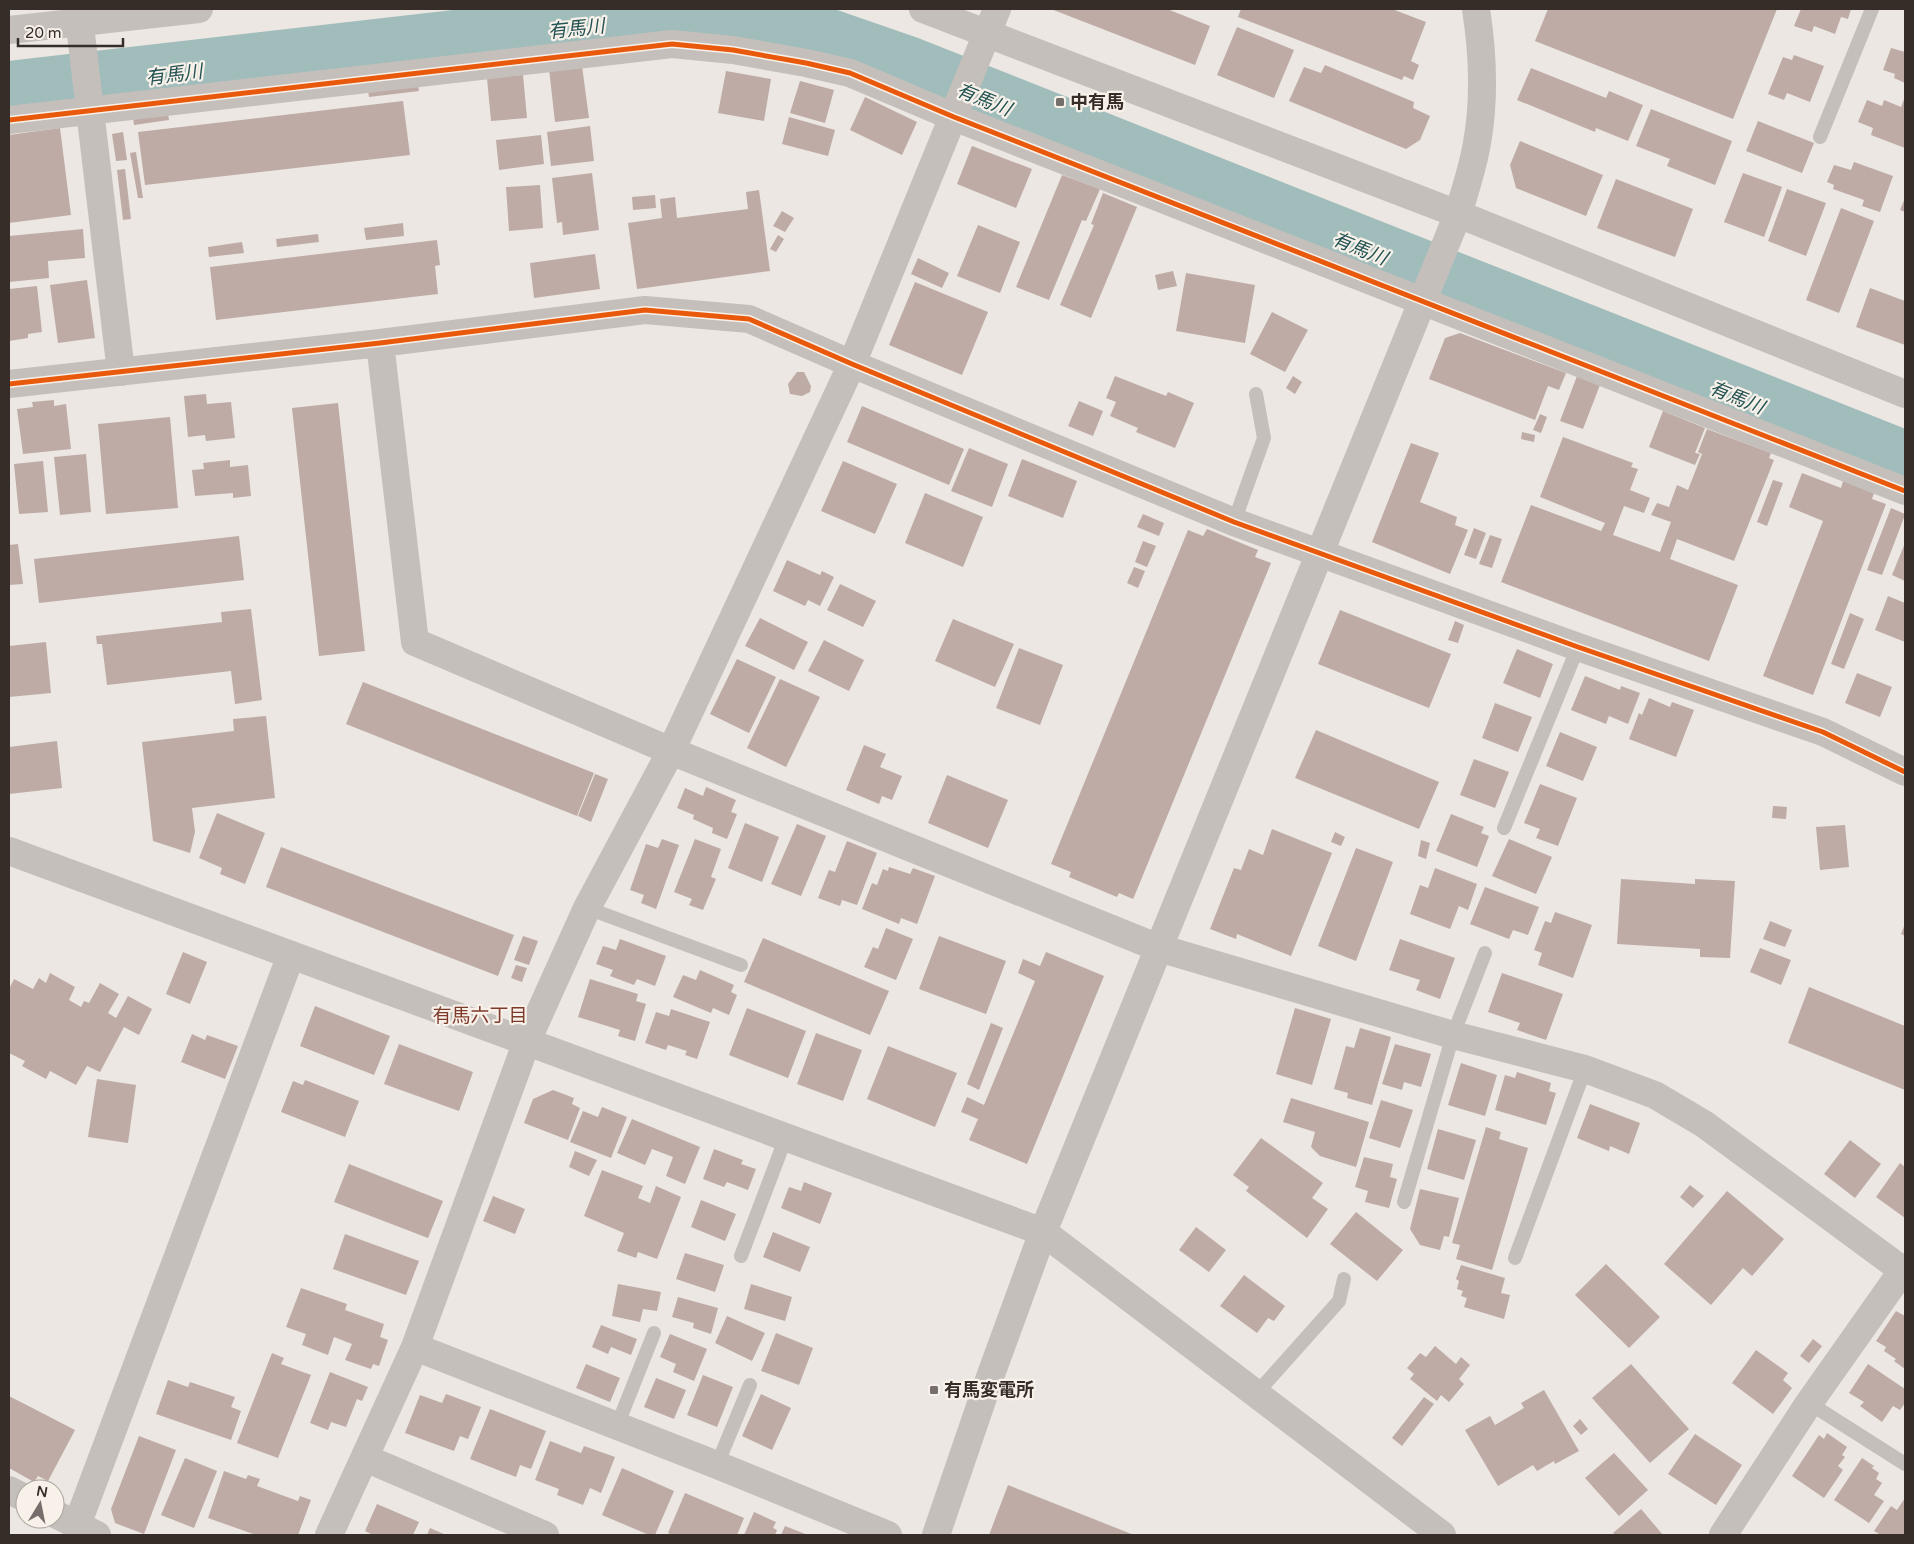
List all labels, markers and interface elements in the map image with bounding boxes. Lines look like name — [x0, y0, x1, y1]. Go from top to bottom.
scale bar — [18, 15, 122, 47]
water label: 有馬川 — [547, 15, 608, 43]
text: 20 m — [25, 24, 62, 42]
water label: 有馬川 — [144, 60, 206, 89]
water label: 有馬川 — [953, 79, 1016, 122]
place label: 中有馬 — [1070, 91, 1124, 113]
marker: 中有馬 — [1054, 96, 1066, 108]
water label: 有馬川 — [1329, 228, 1392, 271]
water label: 有馬川 — [1706, 377, 1769, 420]
district label: 有馬六丁目 — [432, 1005, 528, 1027]
place label: 有馬変電所 — [944, 1379, 1034, 1401]
marker: 有馬変電所 — [928, 1384, 940, 1396]
north arrow — [15, 1479, 65, 1529]
text: N — [35, 1482, 49, 1501]

